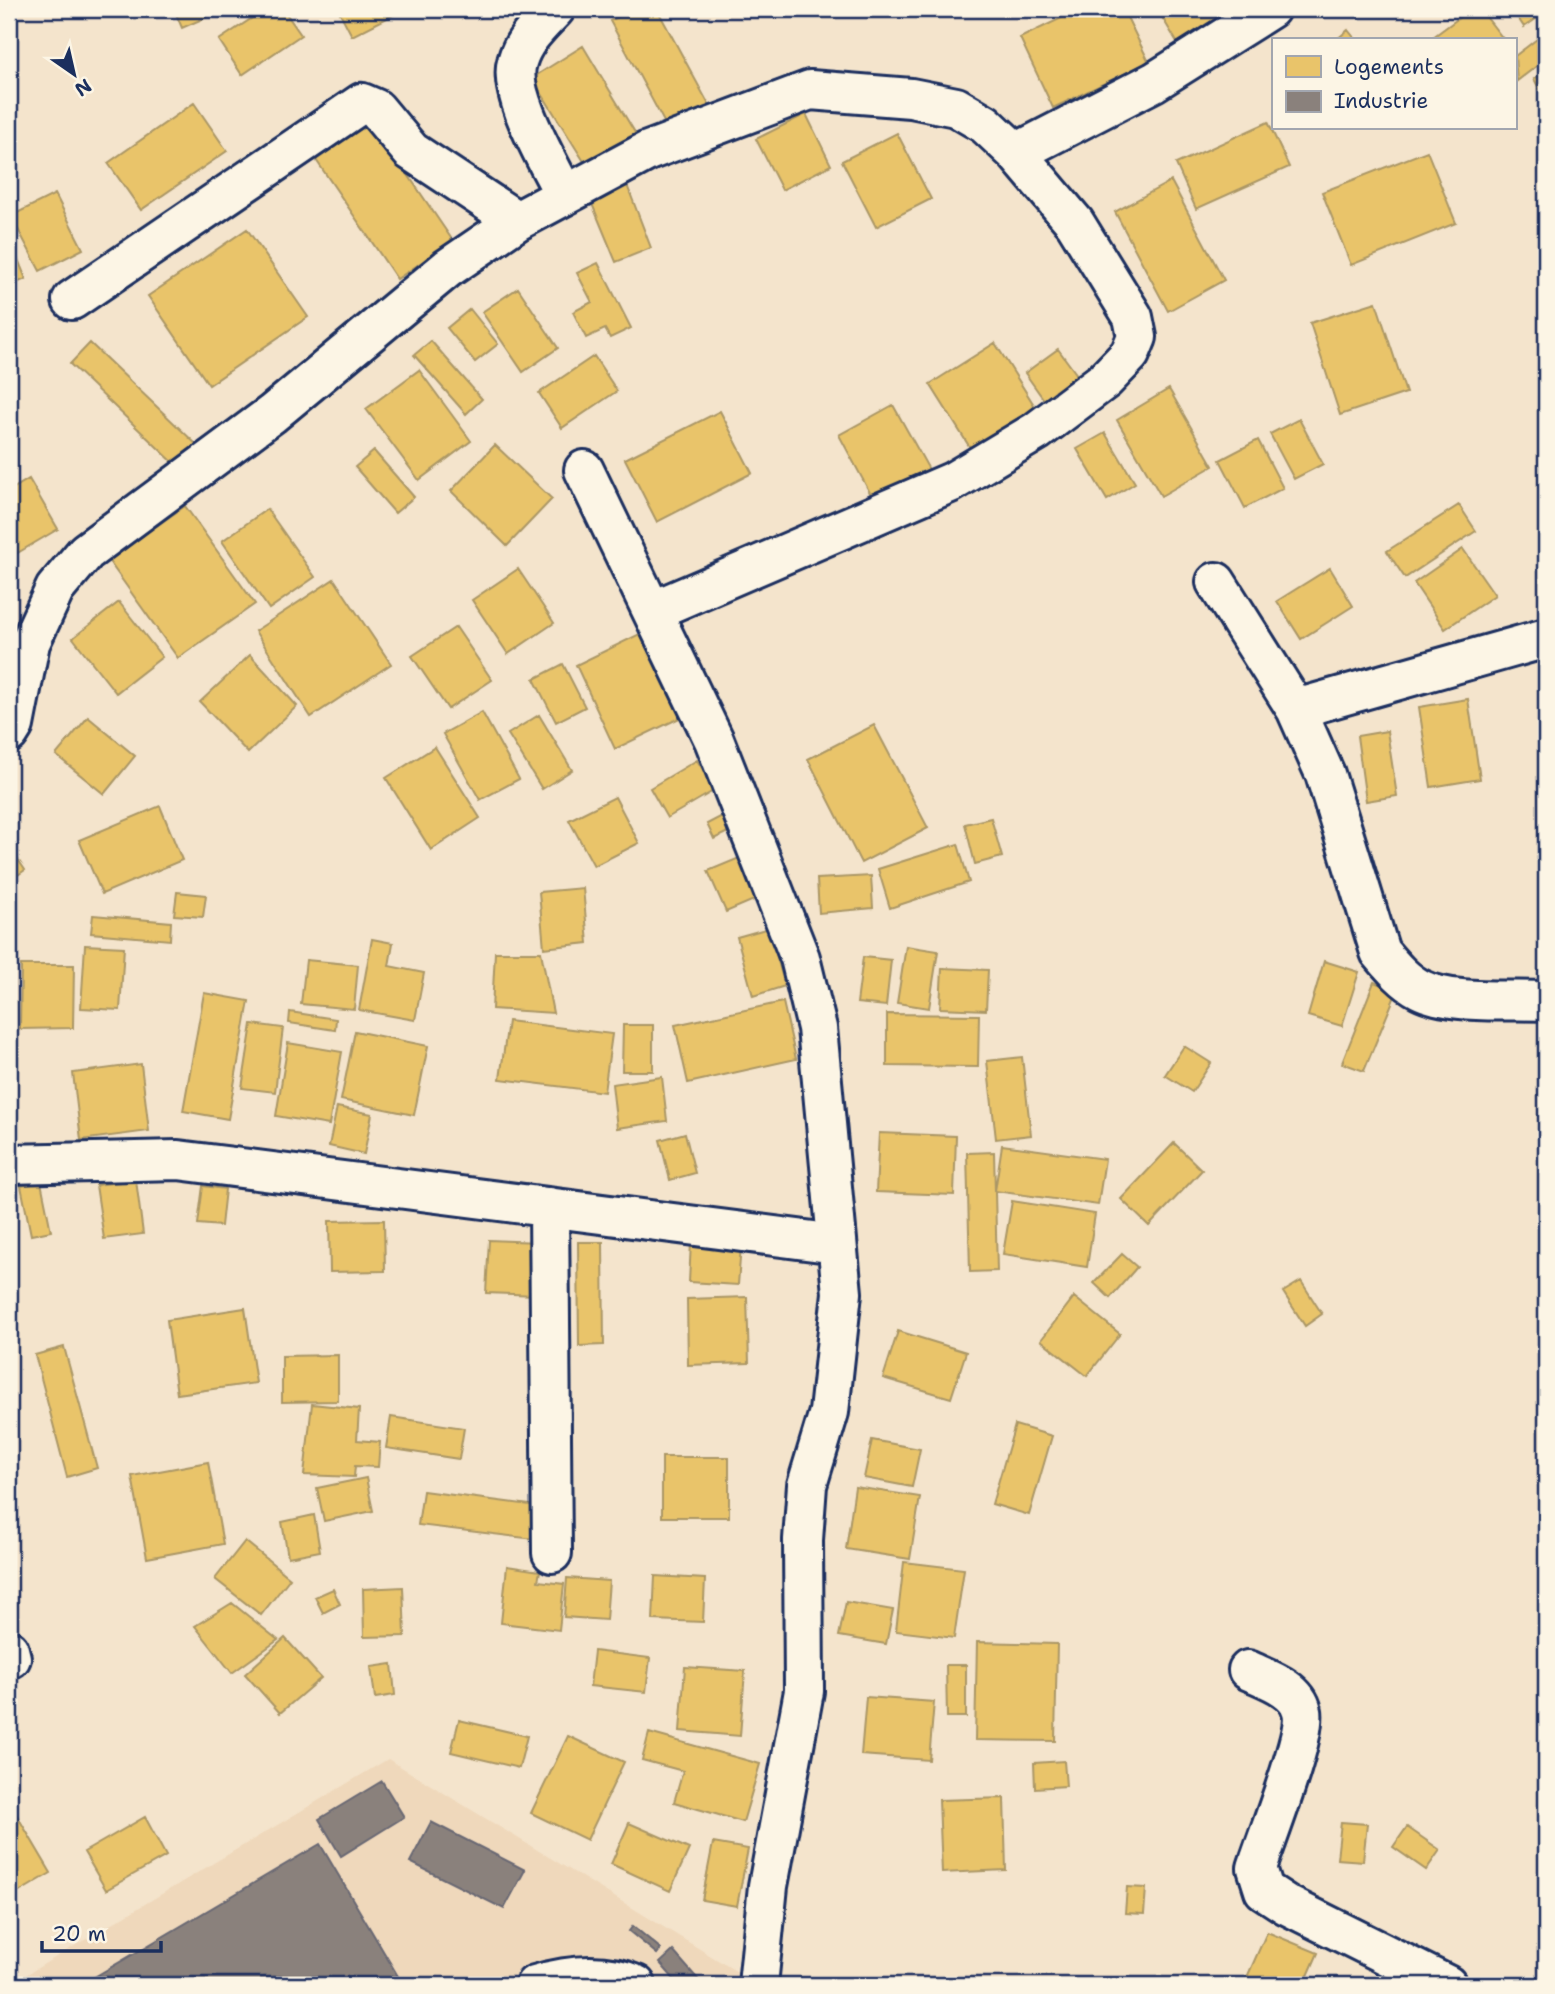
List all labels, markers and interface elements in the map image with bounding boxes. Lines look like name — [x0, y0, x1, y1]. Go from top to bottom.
north arrow — [38, 38, 108, 108]
legend — [1272, 38, 1516, 130]
text: Logements — [1334, 53, 1444, 81]
text: N — [70, 73, 96, 102]
text: Industrie — [1334, 87, 1428, 115]
scale bar — [42, 1910, 161, 1954]
text: 20 m — [52, 1920, 106, 1948]

